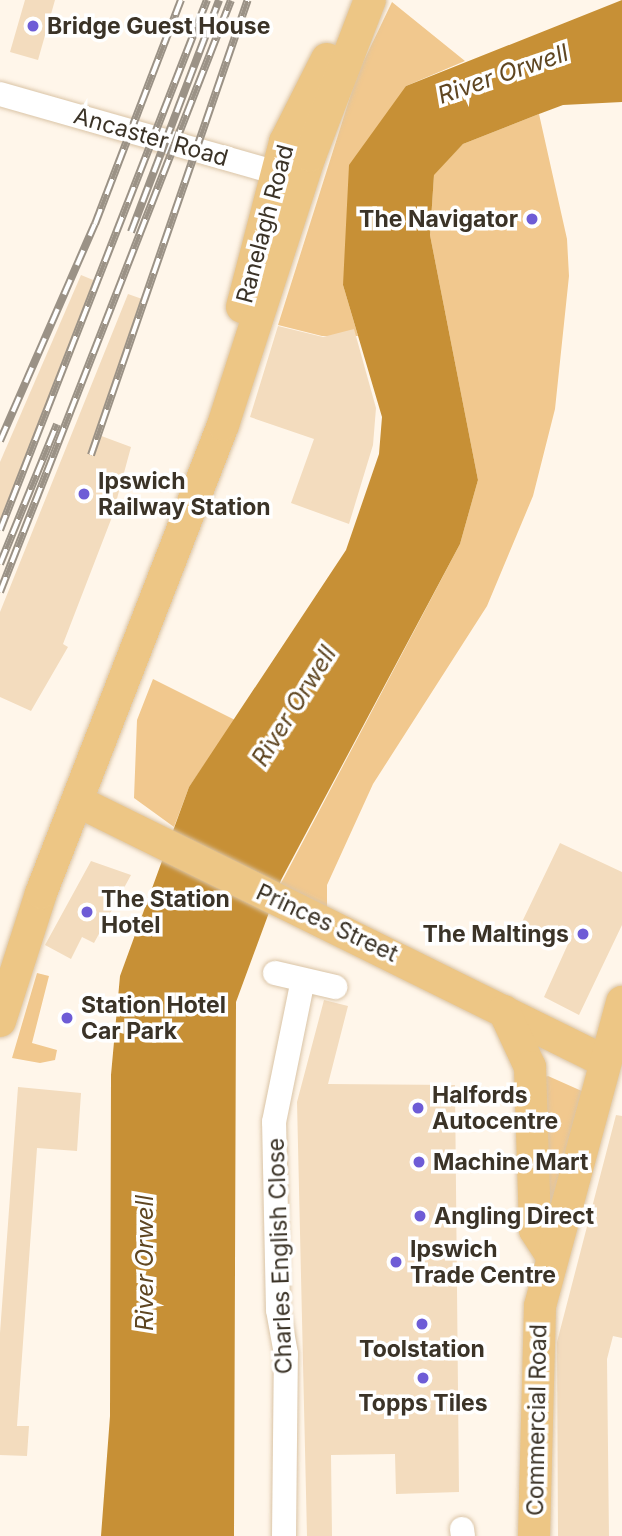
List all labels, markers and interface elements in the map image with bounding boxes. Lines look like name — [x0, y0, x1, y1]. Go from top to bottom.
place label: Bridge Guest House — [47, 12, 270, 40]
marker: Bridge Guest House — [25, 18, 41, 34]
water label: River Orwell — [434, 38, 572, 110]
street label: Ancaster Road — [71, 102, 231, 172]
street label: Ranelagh Road — [231, 142, 299, 306]
place label: The Navigator — [359, 205, 518, 233]
marker: The Navigator — [524, 211, 540, 227]
place label: Ipswich Railway Station — [98, 467, 271, 521]
marker: Ipswich Railway Station — [76, 486, 92, 502]
water label: River Orwell — [246, 641, 342, 771]
street label: Princes Street — [252, 878, 402, 968]
place label: The Station Hotel — [101, 885, 230, 939]
marker: The Station Hotel — [79, 904, 95, 920]
place label: The Maltings — [422, 920, 569, 948]
marker: The Maltings — [575, 926, 591, 942]
place label: Station Hotel Car Park — [81, 991, 226, 1045]
marker: Station Hotel Car Park — [59, 1010, 75, 1026]
place label: Halfords Autocentre — [432, 1081, 558, 1135]
marker: Halfords Autocentre — [410, 1100, 426, 1116]
street label: Charles English Close — [262, 1137, 298, 1375]
place label: Machine Mart — [433, 1148, 588, 1176]
marker: Machine Mart — [411, 1154, 427, 1170]
water label: River Orwell — [131, 1195, 159, 1331]
place label: Angling Direct — [434, 1202, 594, 1230]
marker: Angling Direct — [412, 1208, 428, 1224]
place label: Ipswich Trade Centre — [410, 1235, 556, 1289]
marker: Ipswich Trade Centre — [388, 1254, 404, 1270]
marker: Toolstation — [414, 1316, 430, 1332]
street label: Commercial Road — [522, 1324, 552, 1516]
place label: Toolstation — [359, 1335, 485, 1363]
marker: Topps Tiles — [415, 1370, 431, 1386]
place label: Topps Tiles — [358, 1389, 488, 1417]

